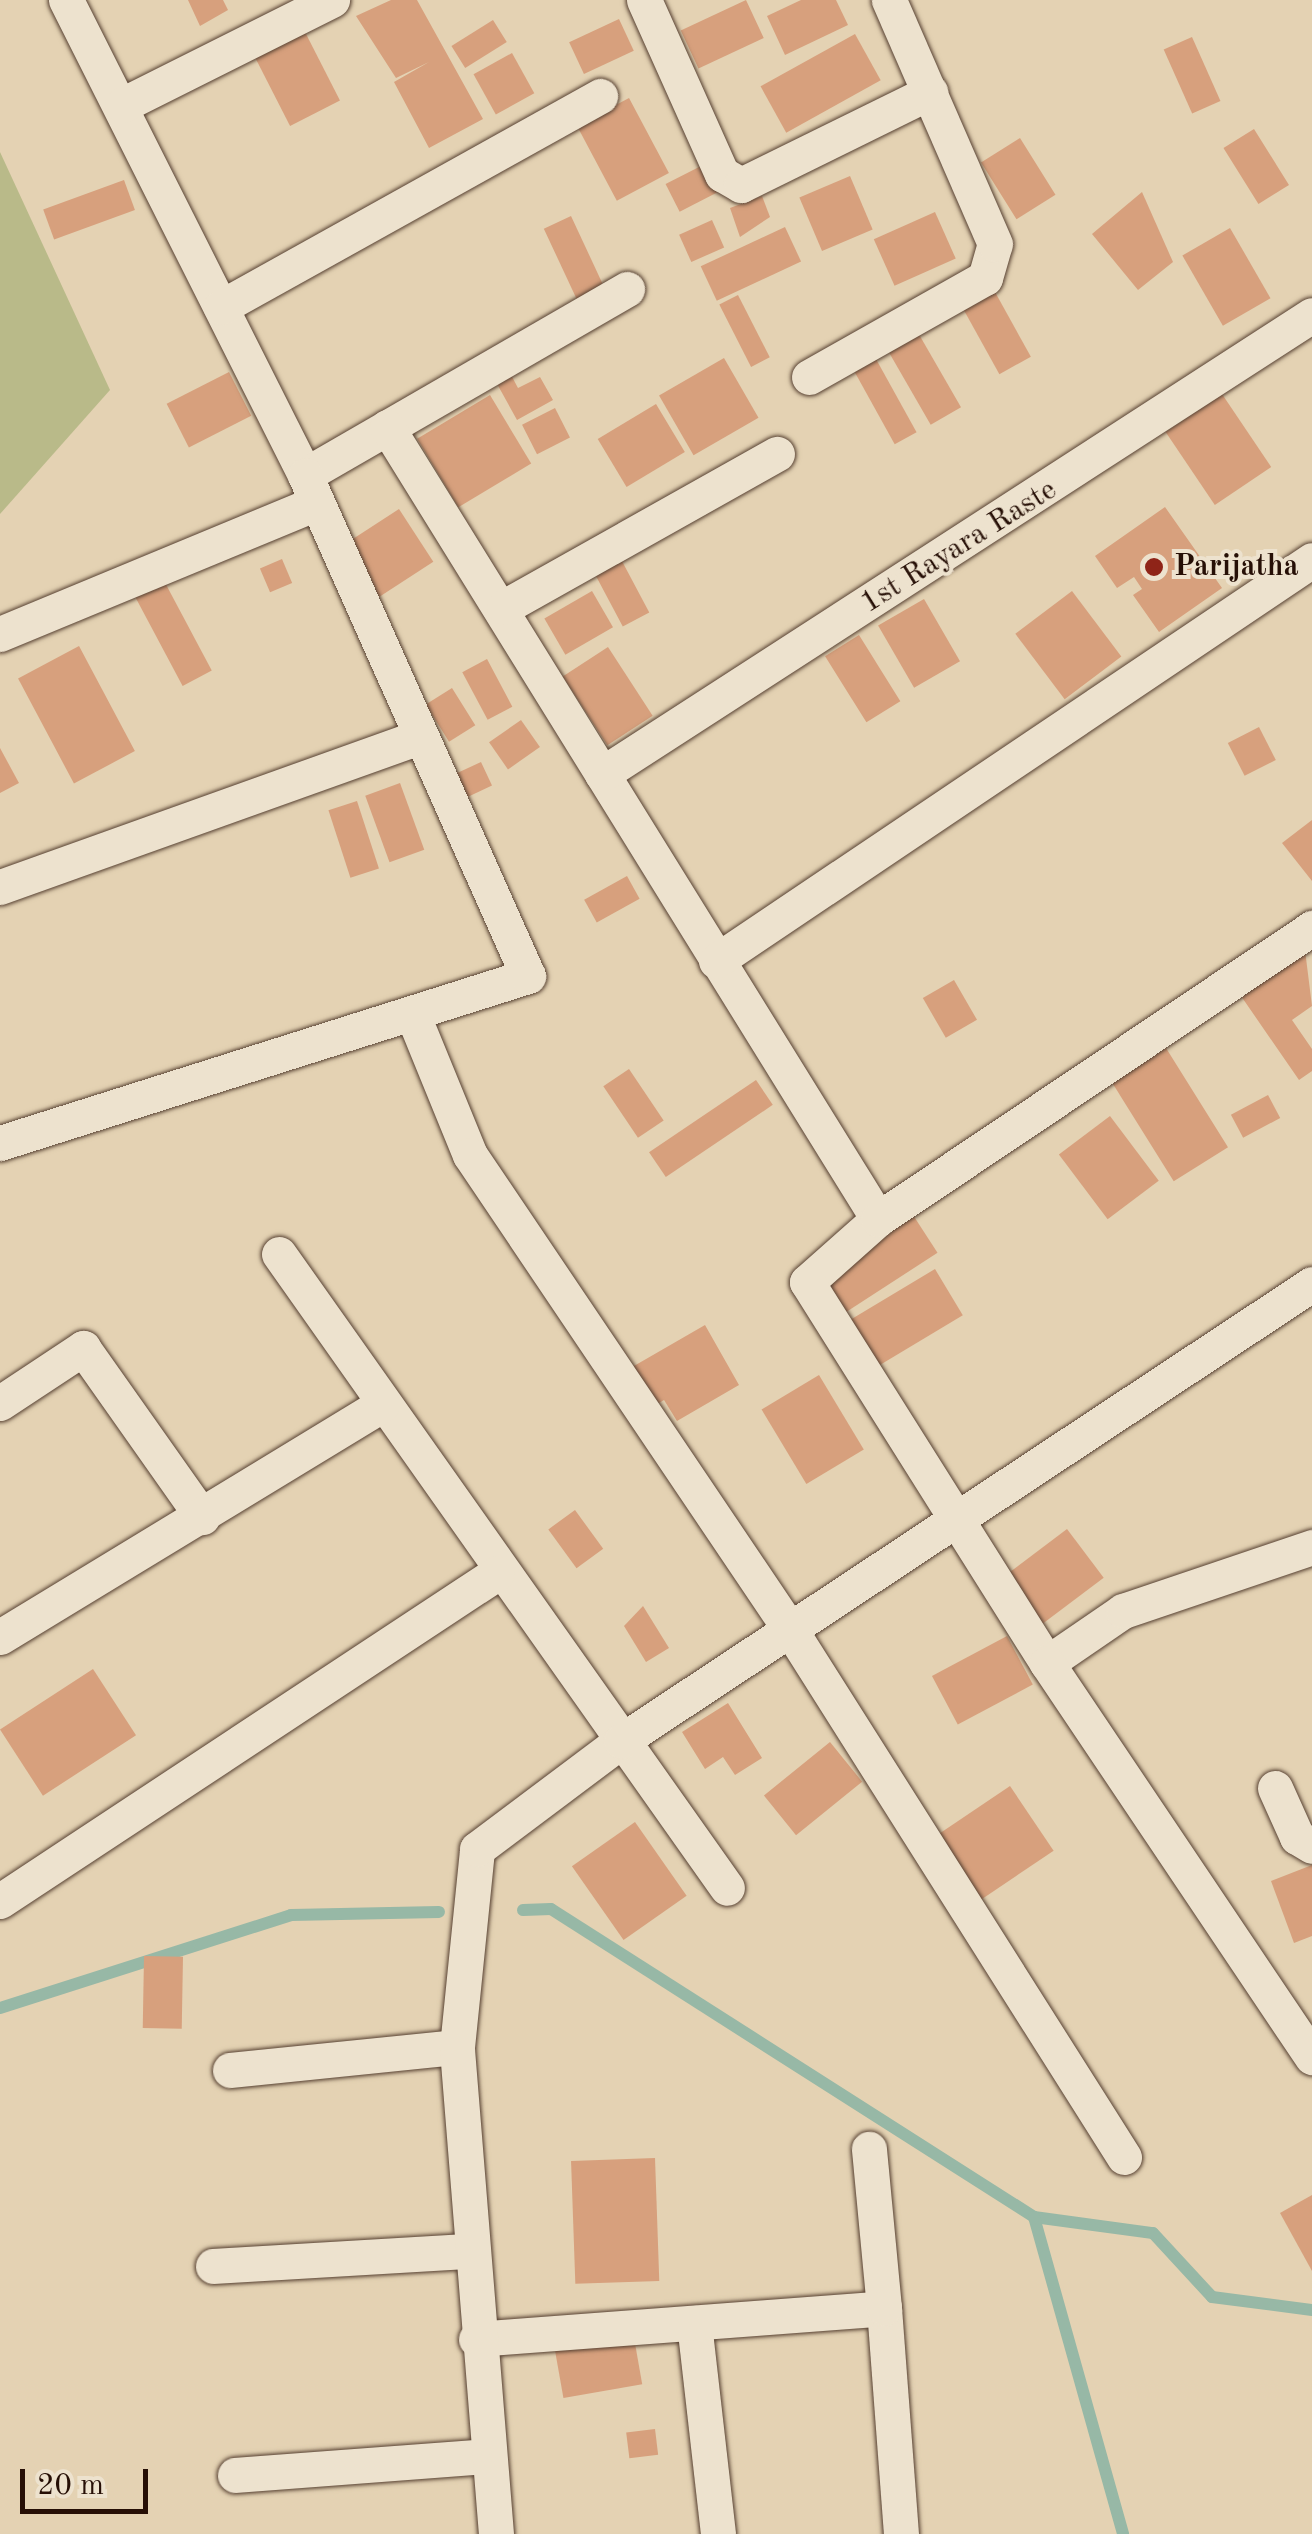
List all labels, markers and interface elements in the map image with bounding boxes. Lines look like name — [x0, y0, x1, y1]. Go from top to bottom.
street label: 1st Rayara Raste — [854, 472, 1064, 622]
place label: Parijatha — [1174, 549, 1299, 585]
marker: Parijatha — [1143, 556, 1165, 578]
scale bar — [25, 2449, 152, 2511]
text: 20 m — [37, 2471, 104, 2501]

